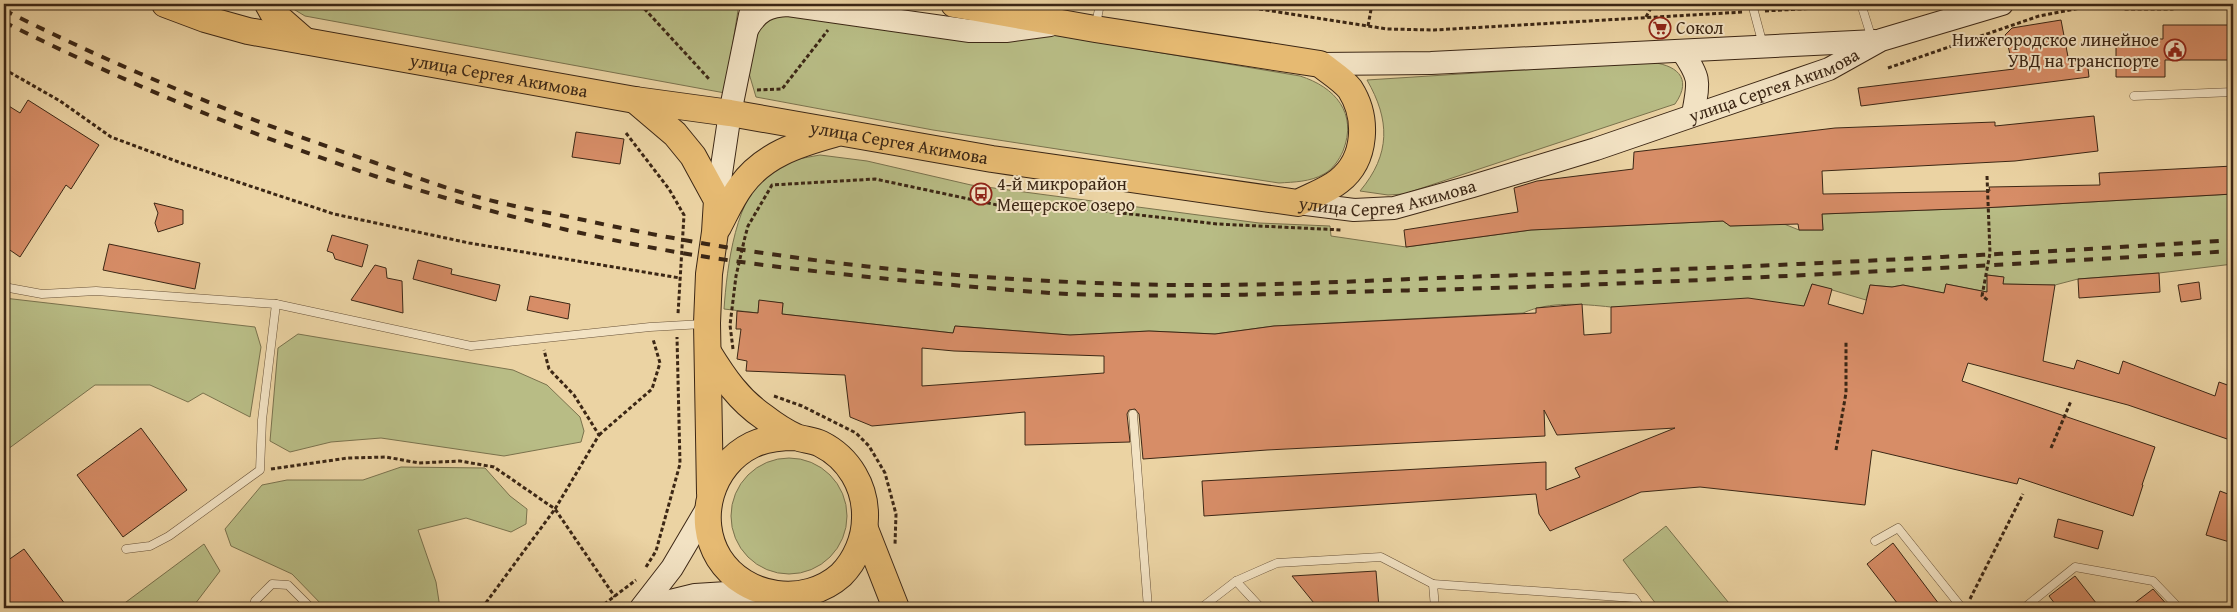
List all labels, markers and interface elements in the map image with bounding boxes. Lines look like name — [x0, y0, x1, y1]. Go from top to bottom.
place label: Сокол — [1676, 14, 1724, 41]
supermarket icon: Сокол — [1648, 16, 1672, 40]
place label: Нижегородское линейное УВД на транспорте — [1952, 26, 2159, 74]
public building icon: Нижегородское линейное УВД на транспорте — [2163, 38, 2187, 62]
street label: улица Сергея Акимова — [1684, 41, 1864, 129]
street label: улица Сергея Акимова — [407, 46, 590, 104]
street label: улица Сергея Акимова — [807, 113, 991, 171]
place label: 4-й микрорайон Мещерское озеро — [997, 170, 1135, 218]
street label: улица Сергея Акимова — [1296, 172, 1479, 223]
bus stop icon: 4-й микрорайон Мещерское озеро — [969, 182, 993, 206]

